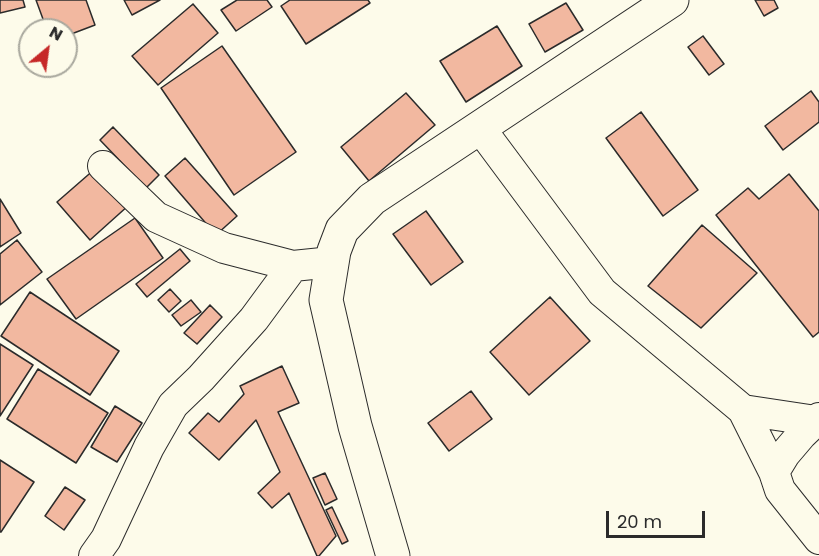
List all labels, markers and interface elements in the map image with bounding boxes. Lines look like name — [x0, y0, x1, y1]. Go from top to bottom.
north arrow — [18, 18, 78, 78]
text: N — [45, 21, 67, 47]
scale bar — [609, 499, 708, 537]
text: 20 m — [617, 509, 662, 534]

